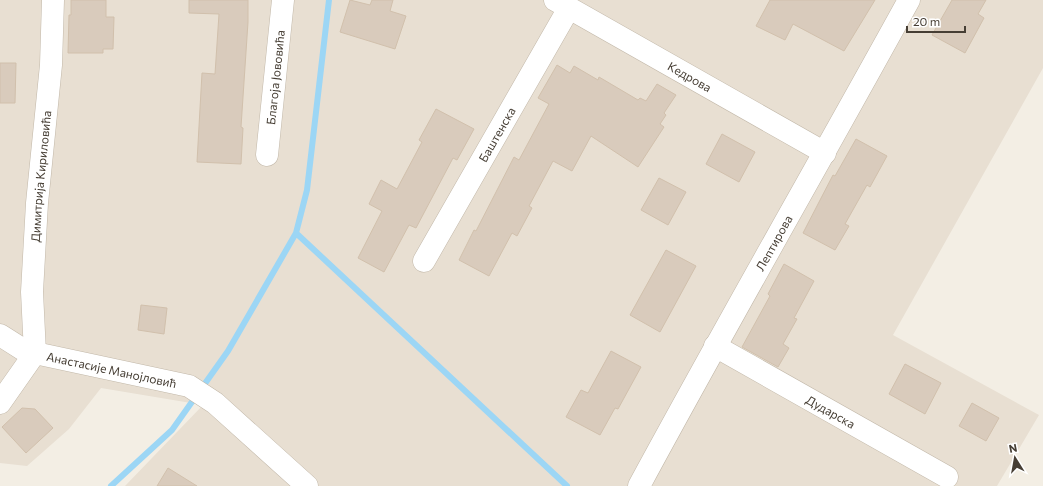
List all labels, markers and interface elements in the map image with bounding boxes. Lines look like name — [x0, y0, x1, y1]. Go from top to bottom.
scale bar — [907, 8, 965, 34]
text: 20 m — [913, 14, 940, 28]
street label: Благоја Јововића — [263, 29, 287, 126]
street label: Кедрова — [666, 59, 714, 94]
street label: Баштенска — [475, 104, 518, 164]
street label: Димитрија Кириловића — [28, 110, 53, 243]
street label: Лептирова — [752, 212, 795, 273]
street label: Анастасије Манојловић — [45, 349, 178, 390]
street label: Дударска — [804, 392, 858, 431]
north arrow — [995, 438, 1035, 478]
text: N — [1008, 441, 1018, 455]

